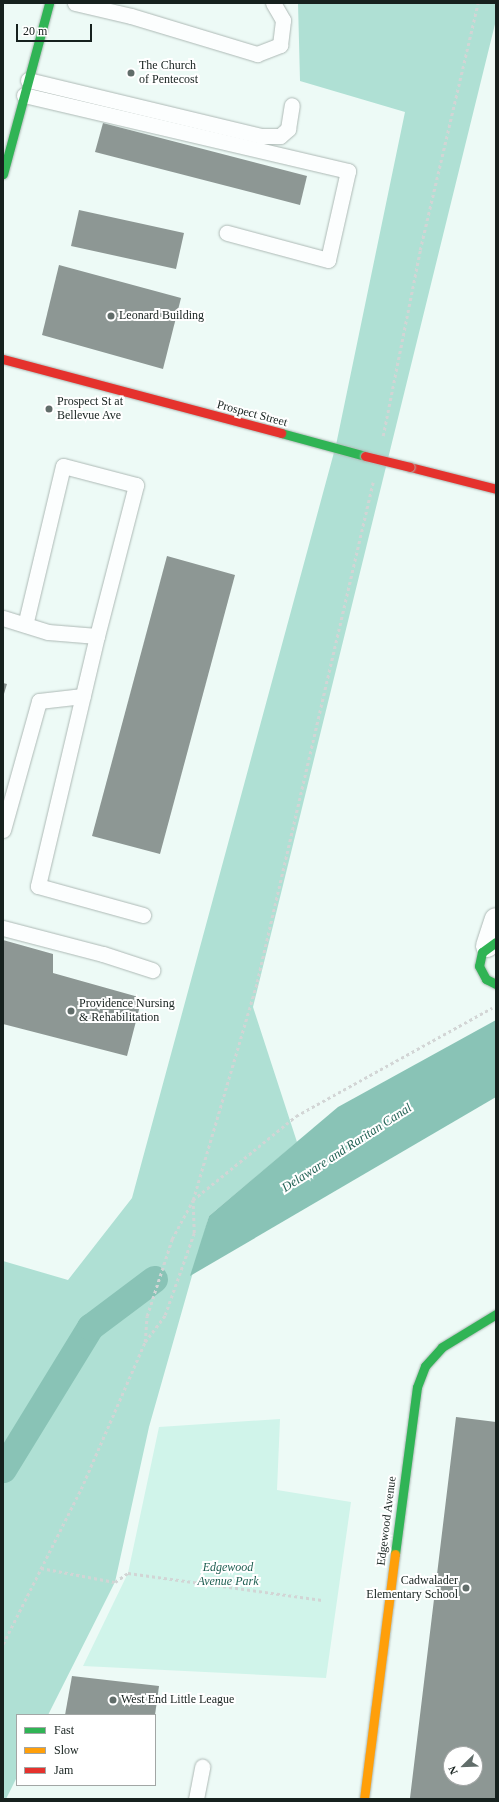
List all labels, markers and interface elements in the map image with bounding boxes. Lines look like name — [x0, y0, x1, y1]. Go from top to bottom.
scale bar — [18, 16, 94, 42]
text: 20 m — [23, 24, 47, 38]
place label: The Church of Pentecost — [139, 59, 198, 87]
marker: The Church of Pentecost — [126, 68, 136, 78]
place label: Leonard Building — [119, 309, 204, 323]
marker: Leonard Building — [106, 311, 116, 321]
place label: Prospect St at Bellevue Ave — [57, 395, 123, 423]
street label: Prospect Street — [215, 398, 289, 430]
marker: Prospect St at Bellevue Ave — [44, 404, 54, 414]
place label: Providence Nursing & Rehabilitation — [79, 997, 175, 1025]
marker: Providence Nursing & Rehabilitation — [66, 1006, 76, 1016]
water label: Delaware and Raritan Canal — [279, 1100, 415, 1196]
street label: Edgewood Avenue — [374, 1475, 400, 1567]
park label: Edgewood Avenue Park — [198, 1561, 258, 1589]
place label: Cadwalader Elementary School — [366, 1574, 458, 1602]
marker: Cadwalader Elementary School — [461, 1583, 471, 1593]
place label: West End Little League — [121, 1693, 234, 1707]
marker: West End Little League — [108, 1695, 118, 1705]
legend — [16, 1714, 156, 1786]
text: Fast — [54, 1723, 74, 1737]
text: Slow — [54, 1743, 79, 1757]
north arrow — [443, 1746, 483, 1786]
text: Jam — [54, 1763, 73, 1777]
text: N — [446, 1764, 460, 1776]

